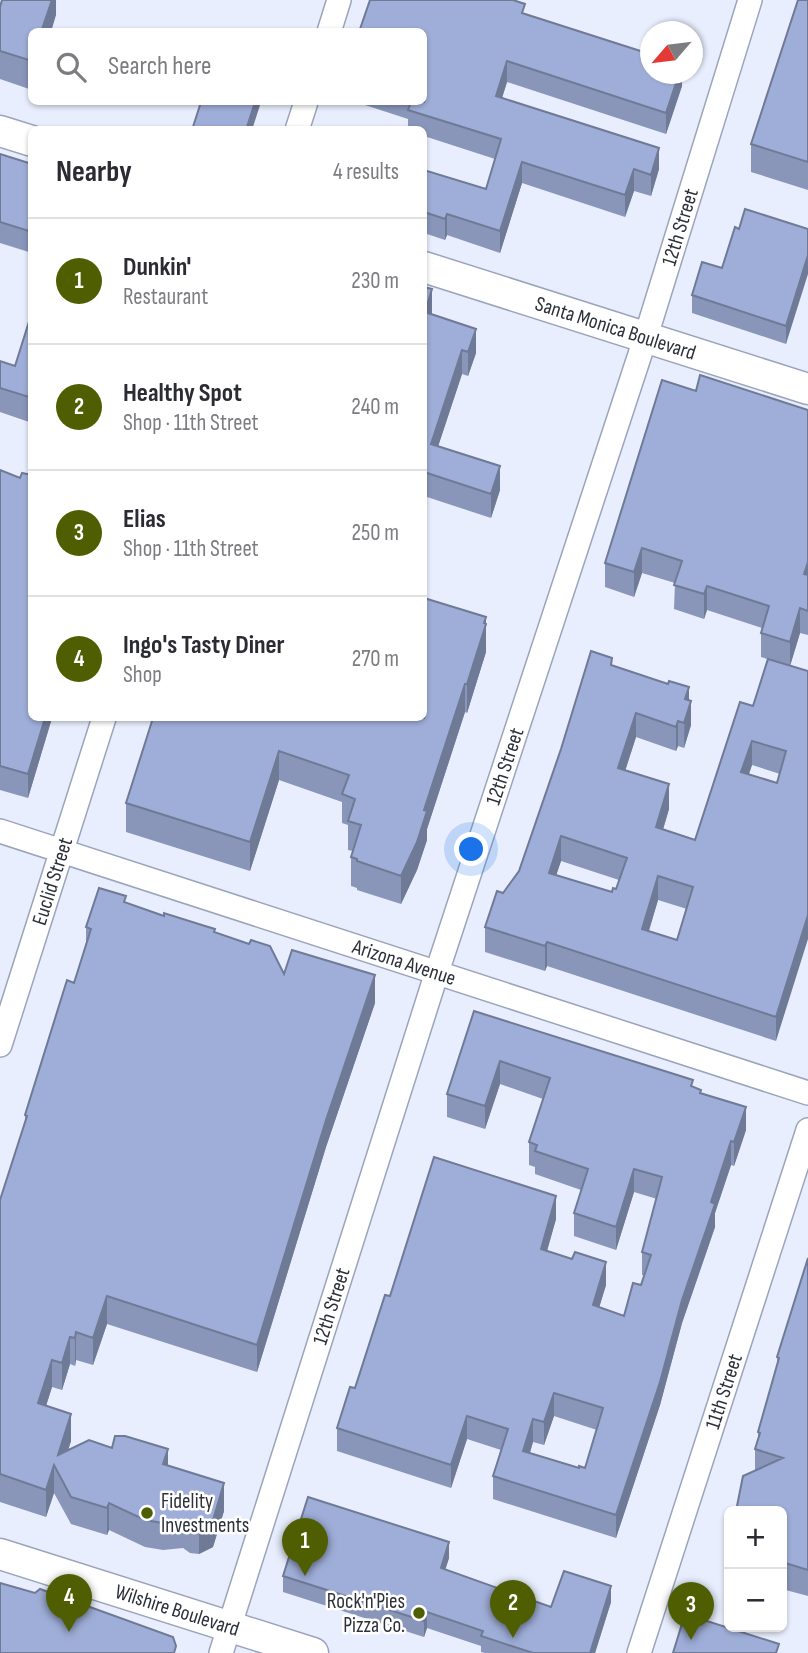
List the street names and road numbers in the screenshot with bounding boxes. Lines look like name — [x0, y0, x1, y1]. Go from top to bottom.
street label: 12th Street — [657, 186, 704, 269]
street label: Santa Monica Boulevard — [532, 291, 699, 366]
street label: 12th Street — [481, 725, 529, 808]
street label: Euclid Street — [27, 834, 78, 928]
street label: Arizona Avenue — [348, 934, 459, 991]
street label: 12th Street — [308, 1265, 355, 1348]
street label: 11th Street — [700, 1351, 748, 1432]
street label: Wilshire Boulevard — [112, 1579, 242, 1642]

